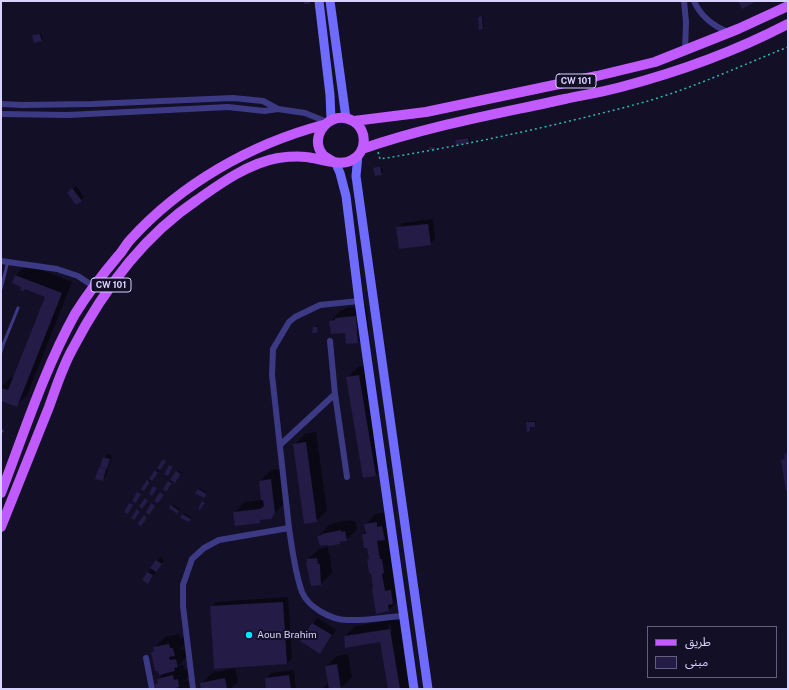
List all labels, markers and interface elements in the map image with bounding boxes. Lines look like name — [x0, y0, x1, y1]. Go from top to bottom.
road number: CW 101 — [556, 74, 596, 88]
road number: CW 101 — [91, 278, 131, 292]
legend — [647, 626, 777, 678]
place label: Aoun Brahim — [257, 629, 317, 641]
marker: Aoun Brahim — [244, 630, 254, 640]
text: طريق — [685, 635, 711, 649]
text: مبنى — [685, 655, 708, 669]

